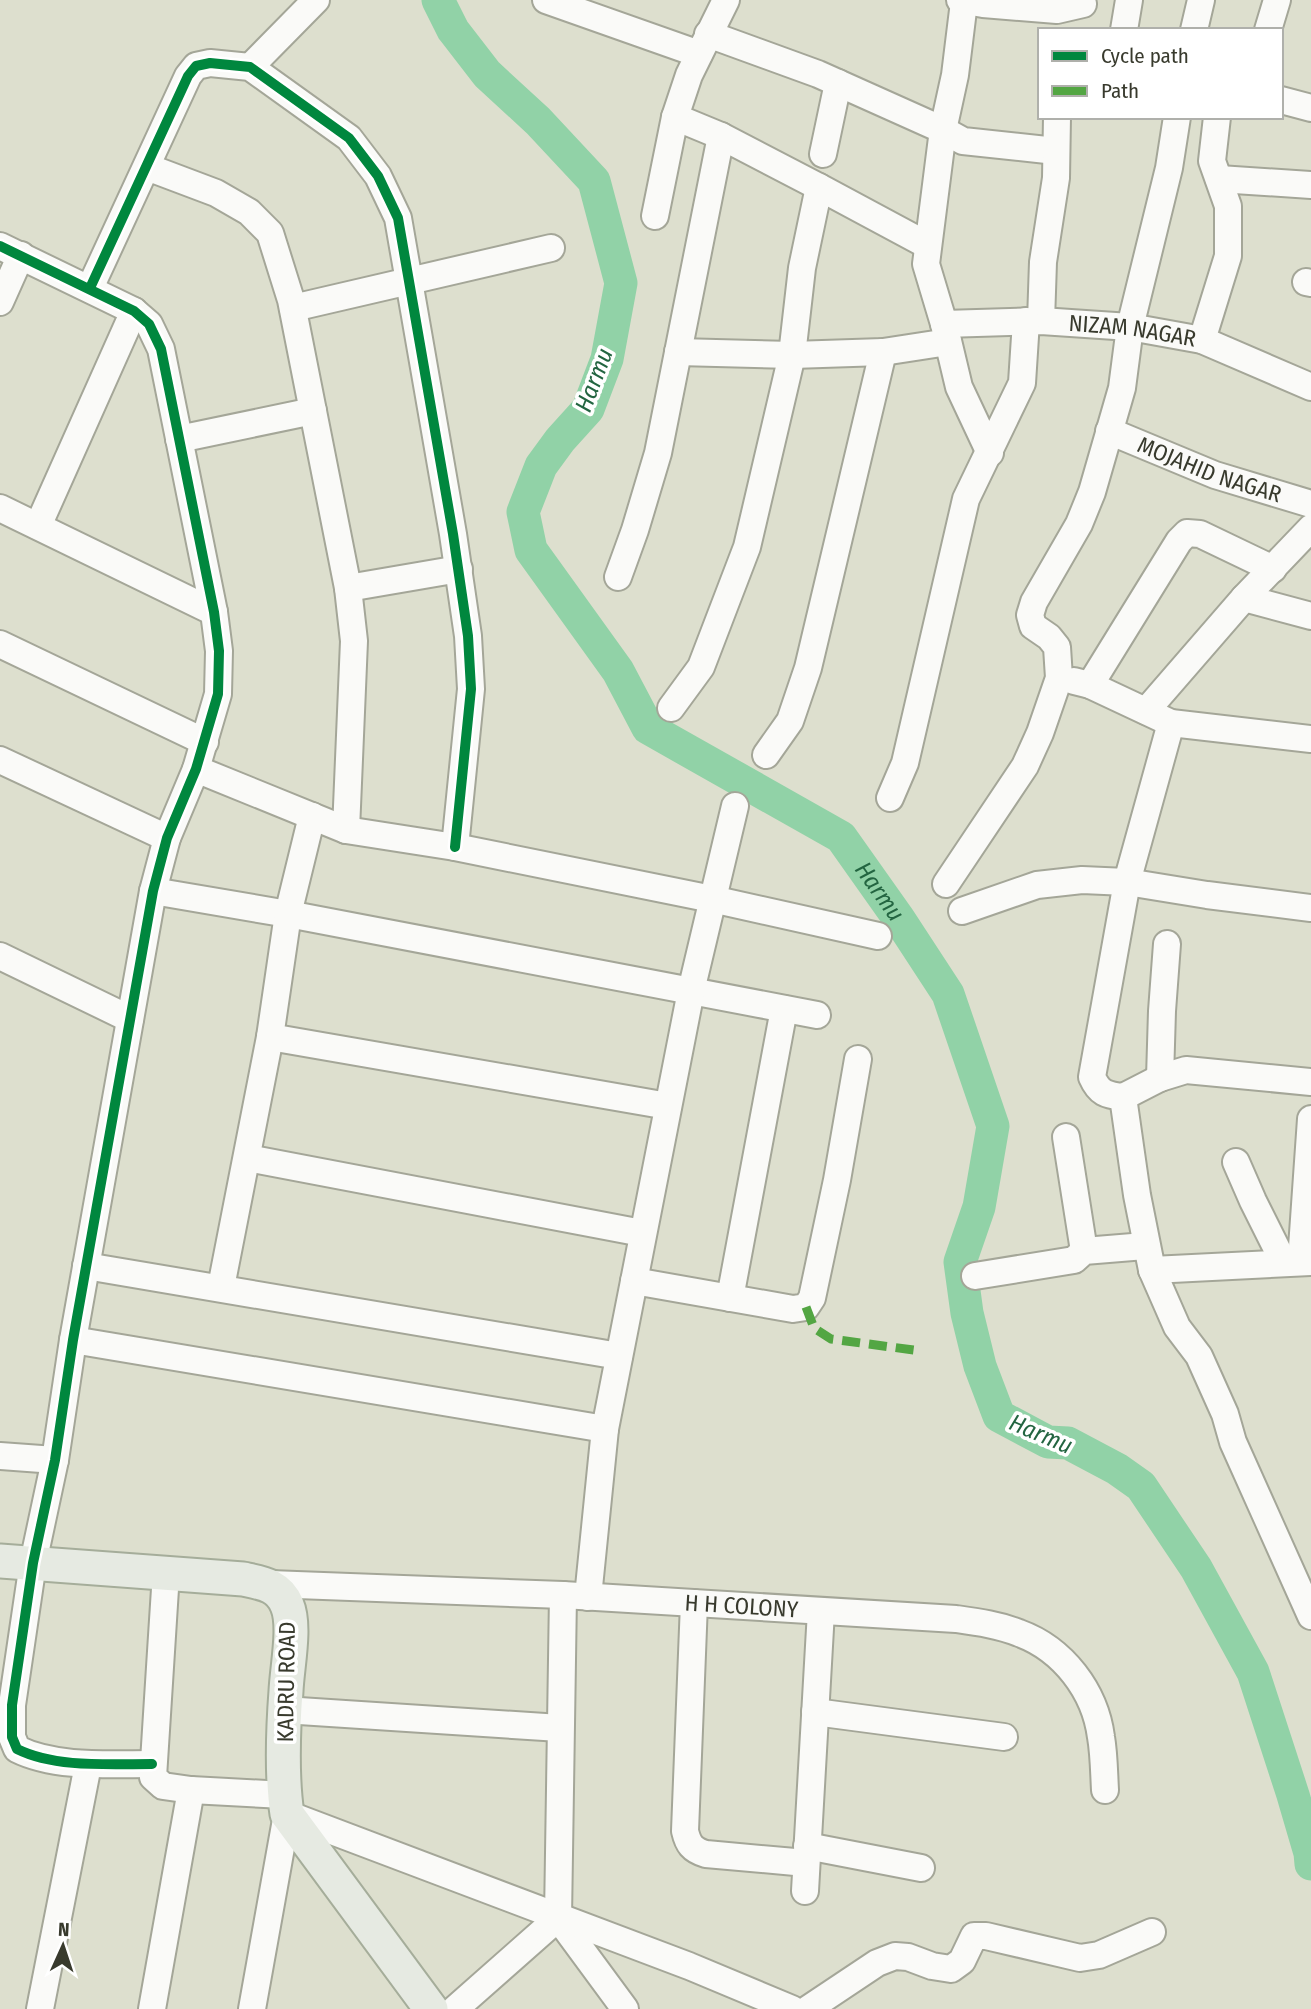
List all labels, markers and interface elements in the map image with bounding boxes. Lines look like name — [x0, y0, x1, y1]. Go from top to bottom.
legend — [1038, 28, 1283, 119]
text: Cycle path — [1101, 43, 1189, 69]
text: Path — [1101, 78, 1139, 104]
street label: NIZAM NAGAR — [1068, 309, 1199, 353]
water label: Harmu — [569, 344, 619, 416]
street label: MOJAHID NAGAR — [1134, 430, 1285, 508]
water label: Harmu — [849, 857, 910, 927]
water label: Harmu — [1005, 1408, 1077, 1460]
street label: H H COLONY — [684, 1588, 799, 1623]
street label: KADRU ROAD — [271, 1621, 301, 1743]
north arrow — [28, 1911, 98, 1981]
text: N — [58, 1918, 70, 1941]

